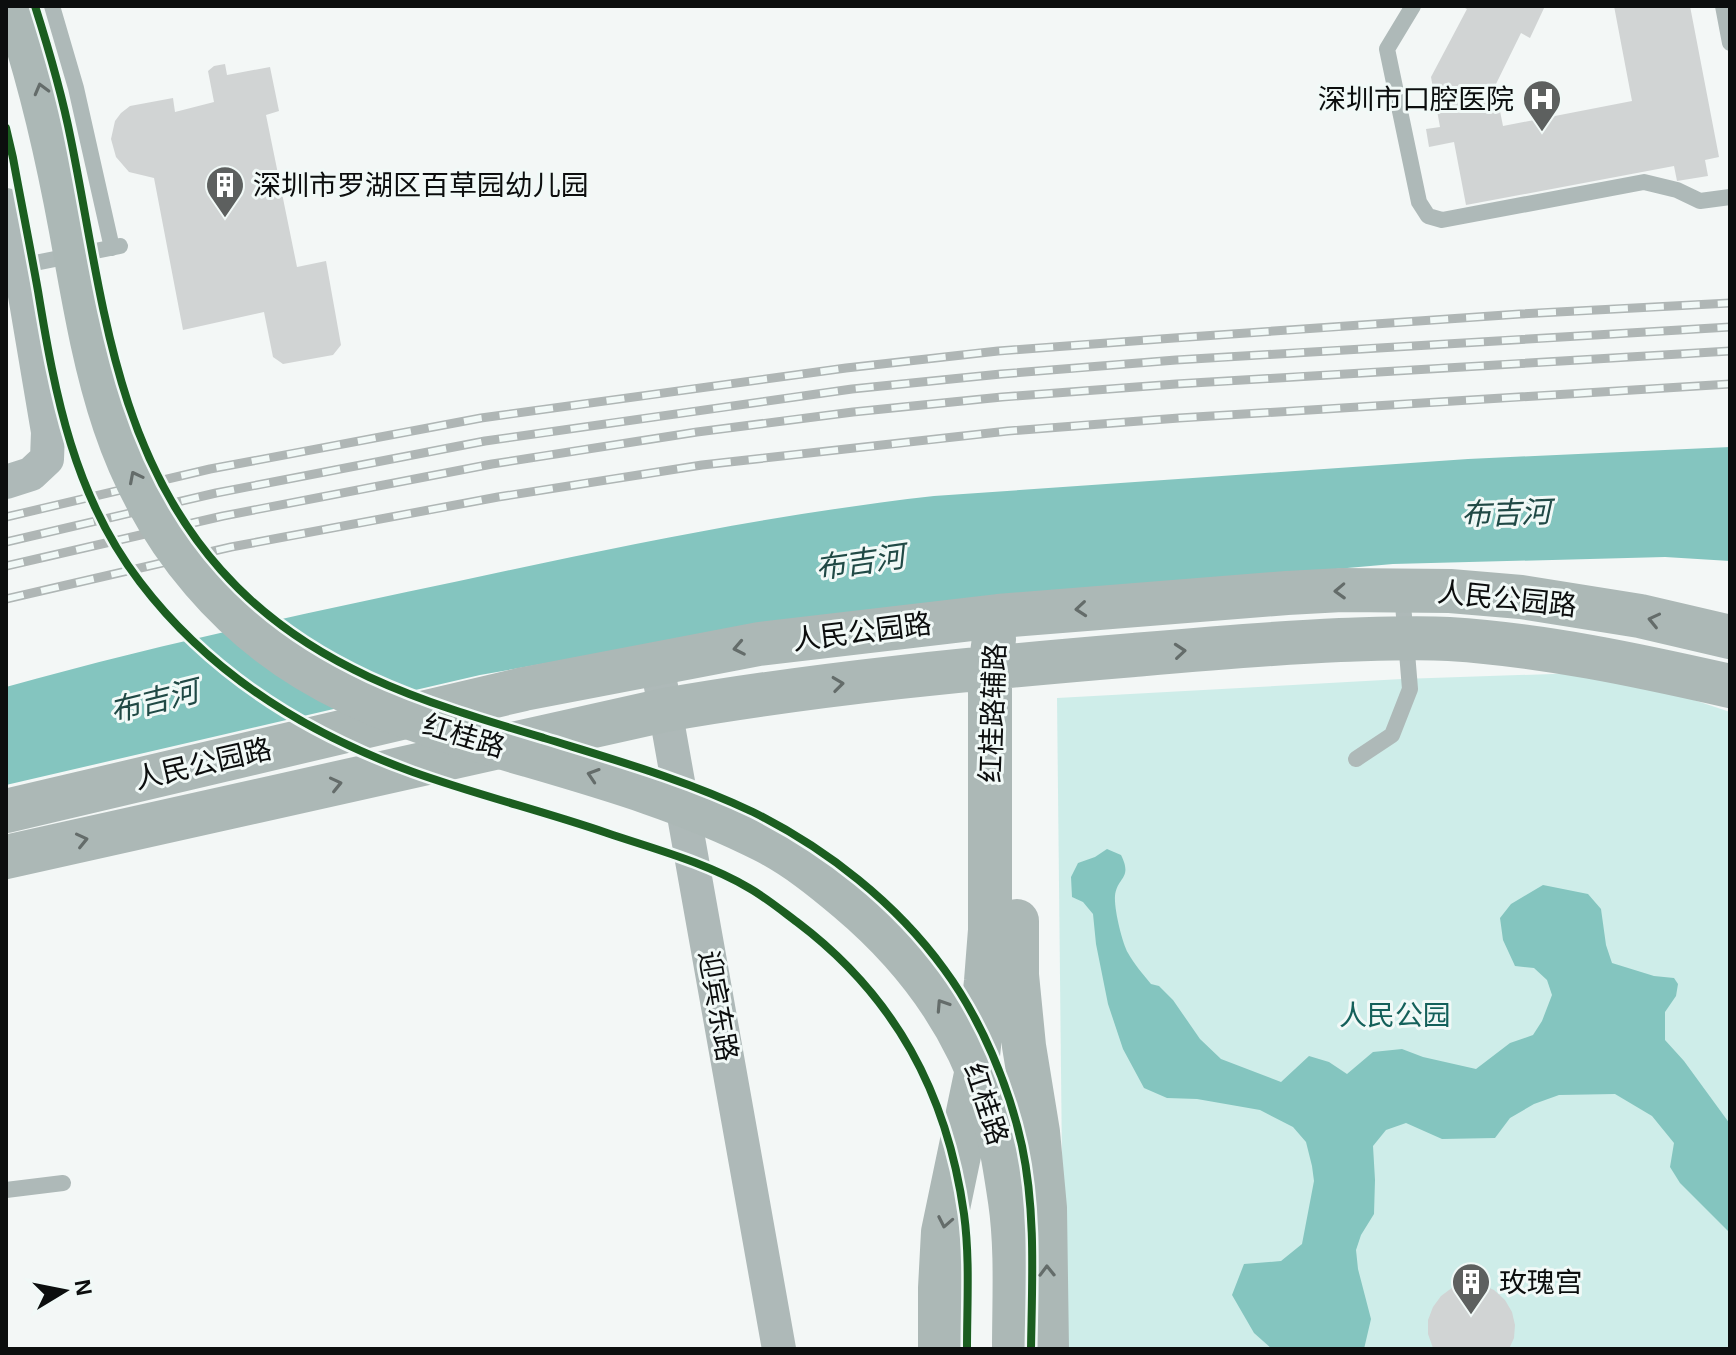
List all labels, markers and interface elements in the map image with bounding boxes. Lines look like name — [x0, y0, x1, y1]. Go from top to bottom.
hospital icon: 深圳市口腔医院 — [1521, 78, 1563, 133]
one-way arrow — [33, 83, 50, 97]
place label: 深圳市口腔医院 — [1318, 84, 1514, 115]
building icon: 深圳市罗湖区百草园幼儿园 — [204, 164, 246, 219]
place label: 深圳市罗湖区百草园幼儿园 — [253, 170, 589, 201]
one-way arrow — [129, 471, 144, 486]
water label: 布吉河 — [1460, 495, 1557, 531]
water label: 布吉河 — [813, 539, 912, 585]
street label: 人民公园路 — [1436, 576, 1578, 622]
one-way arrow — [1333, 582, 1346, 599]
one-way arrow — [1074, 600, 1087, 617]
street label: 人民公园路 — [791, 608, 933, 656]
one-way arrow — [1648, 612, 1661, 629]
one-way arrow — [733, 639, 746, 656]
street label: 红桂路辅路 — [975, 642, 1011, 784]
one-way arrow — [1174, 642, 1187, 659]
water label: 布吉河 — [106, 673, 207, 728]
one-way arrow — [832, 675, 845, 692]
street label: 红桂路 — [419, 709, 509, 763]
street label: 人民公园路 — [131, 733, 275, 795]
one-way arrow — [587, 769, 601, 785]
one-way arrow — [329, 776, 342, 793]
one-way arrow — [75, 832, 88, 849]
street label: 迎宾东路 — [693, 948, 743, 1064]
one-way arrow — [937, 999, 952, 1013]
park label: 人民公园 — [1339, 1000, 1451, 1031]
street label: 红桂路 — [958, 1059, 1014, 1149]
one-way arrow — [938, 1215, 955, 1229]
north arrow — [24, 1251, 104, 1331]
building icon: 玫瑰宫 — [1450, 1261, 1492, 1316]
one-way arrow — [1038, 1264, 1056, 1277]
place label: 玫瑰宫 — [1499, 1267, 1583, 1298]
text: N — [70, 1278, 97, 1298]

